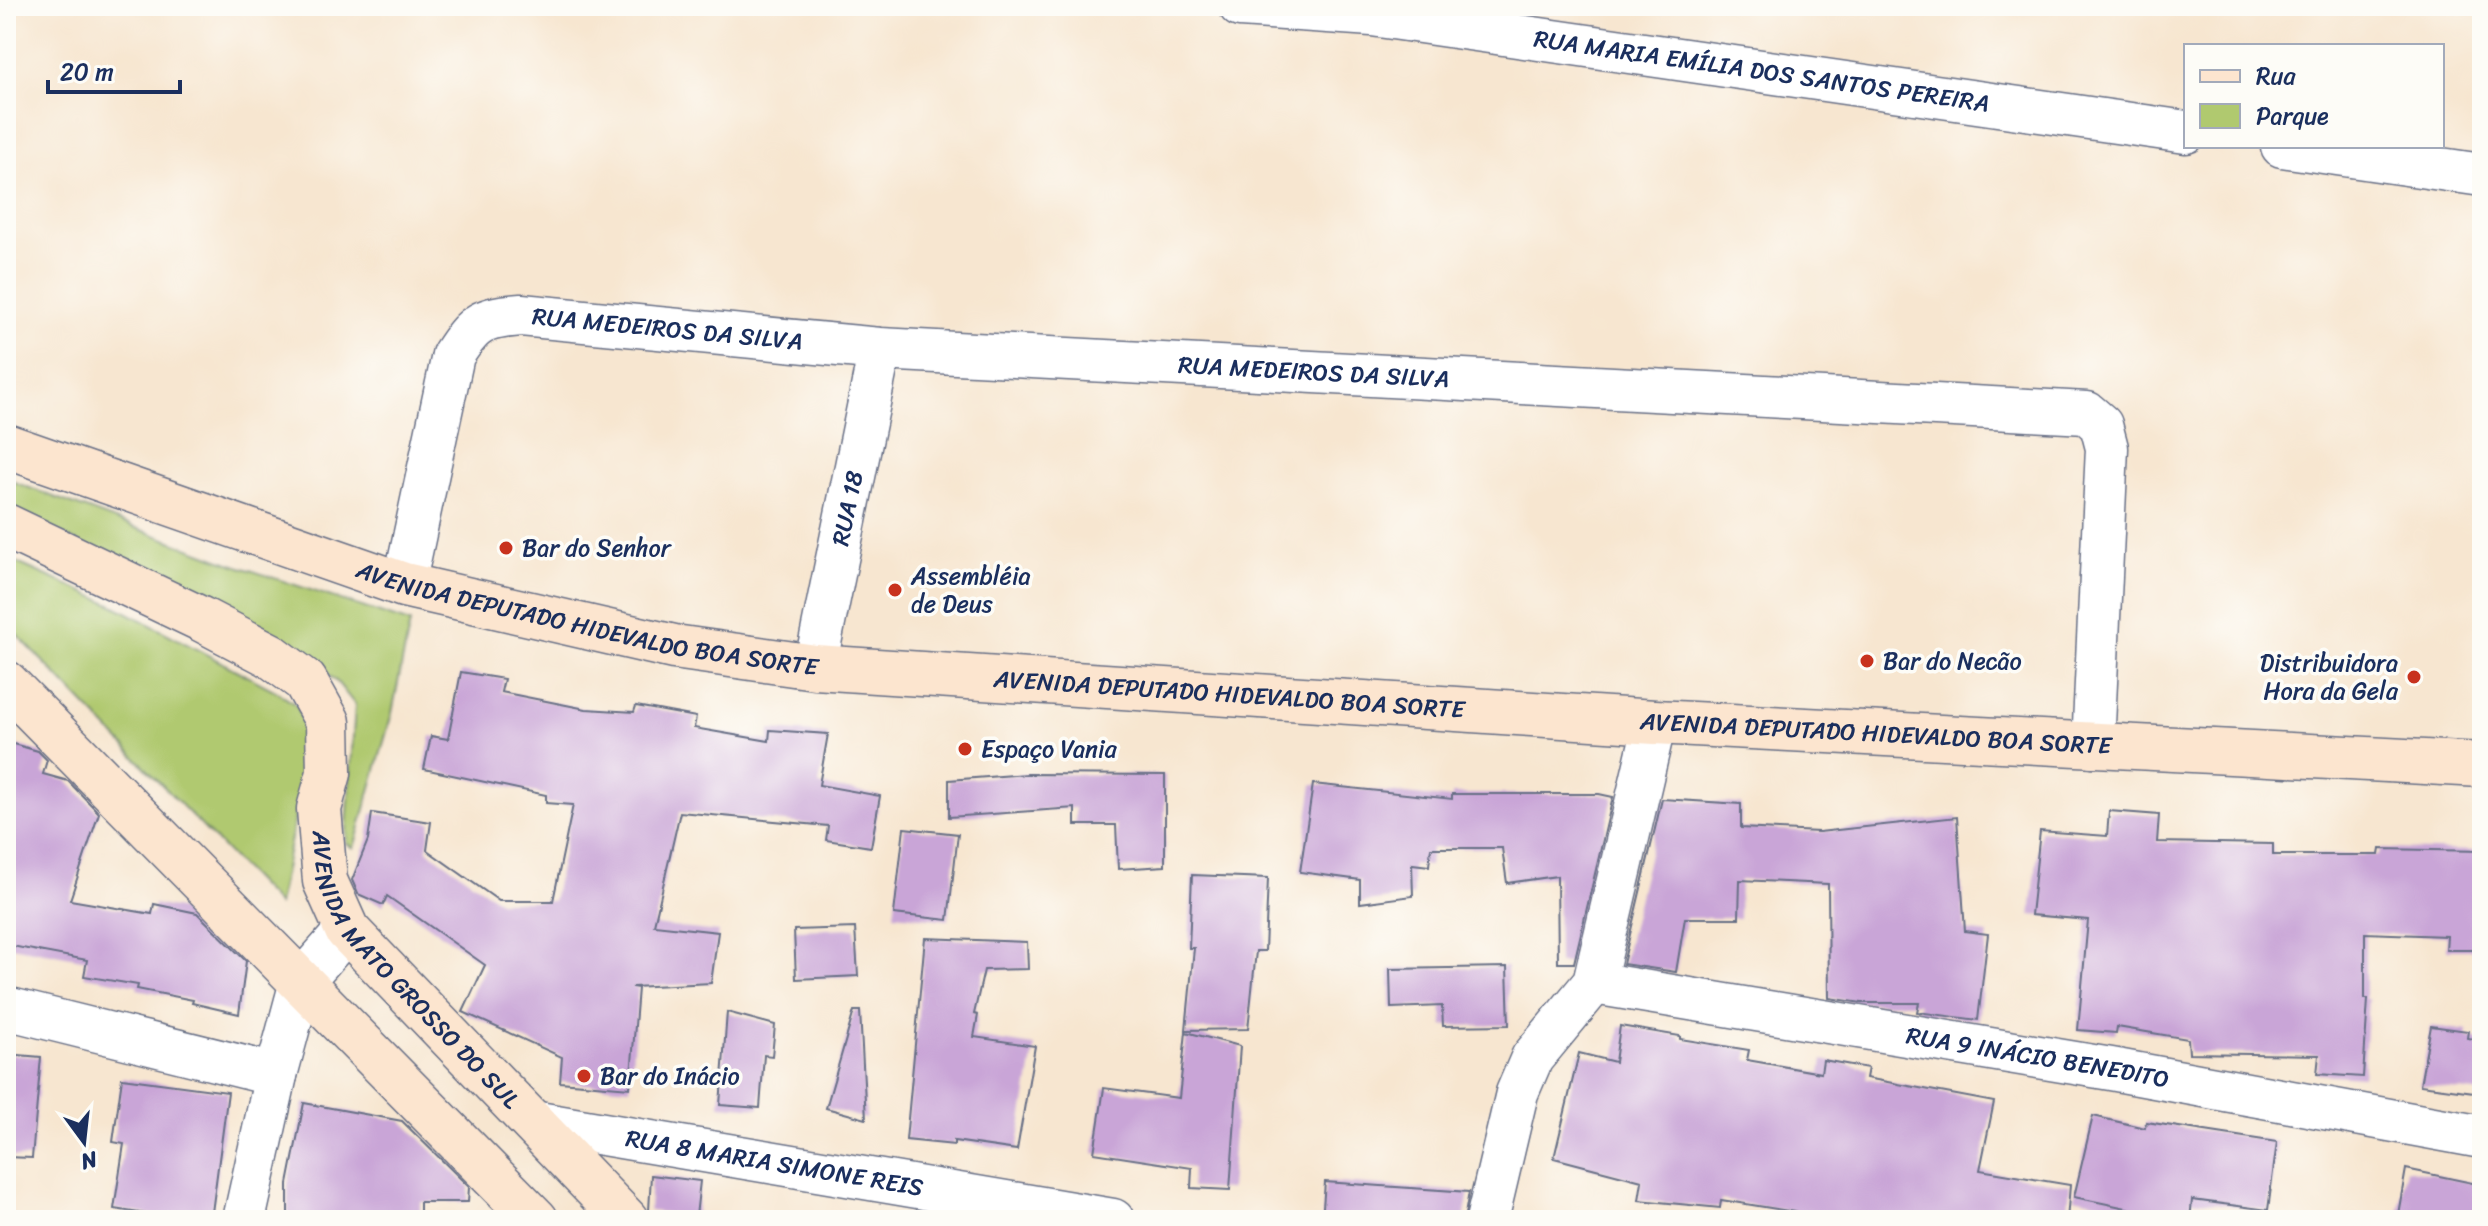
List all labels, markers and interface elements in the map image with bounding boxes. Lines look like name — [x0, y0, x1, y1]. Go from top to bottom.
street label: RUA MARIA EMÍLIA DOS SANTOS PEREIRA — [1531, 18, 1992, 124]
scale bar — [48, 44, 180, 94]
legend — [2184, 44, 2444, 148]
text: 20 m — [60, 51, 114, 93]
text: Rua — [2256, 55, 2296, 97]
text: Parque — [2256, 95, 2329, 137]
street label: RUA MEDEIROS DA SILVA — [530, 295, 804, 363]
street label: RUA MEDEIROS DA SILVA — [1177, 344, 1450, 400]
street label: RUA 18 — [819, 467, 876, 550]
place label: Bar do Senhor — [522, 527, 673, 569]
marker: Bar do Senhor — [497, 539, 515, 557]
street label: AVENIDA DEPUTADO HIDEVALDO BOA SORTE — [349, 549, 822, 688]
place label: Assembléia de Deus — [910, 555, 1031, 625]
marker: Assembléia de Deus — [886, 581, 904, 599]
place label: Bar do Necão — [1883, 640, 2022, 682]
place label: Distribuidora Hora da Gela — [2260, 642, 2399, 712]
marker: Bar do Necão — [1858, 652, 1876, 670]
street label: AVENIDA DEPUTADO HIDEVALDO BOA SORTE — [991, 658, 1468, 731]
marker: Distribuidora Hora da Gela — [2405, 668, 2423, 686]
street label: AVENIDA DEPUTADO HIDEVALDO BOA SORTE — [1638, 700, 2114, 767]
place label: Espaço Vania — [981, 728, 1118, 770]
marker: Espaço Vania — [956, 740, 974, 758]
street label: AVENIDA MATO GROSSO DO SUL — [300, 828, 530, 1119]
street label: RUA 9 INÁCIO BENEDITO — [1903, 1014, 2173, 1100]
place label: Bar do Inácio — [600, 1055, 740, 1097]
marker: Bar do Inácio — [575, 1067, 593, 1085]
north arrow — [44, 1102, 124, 1182]
street label: RUA 8 MARIA SIMONE REIS — [623, 1117, 927, 1209]
text: N — [76, 1140, 102, 1182]

